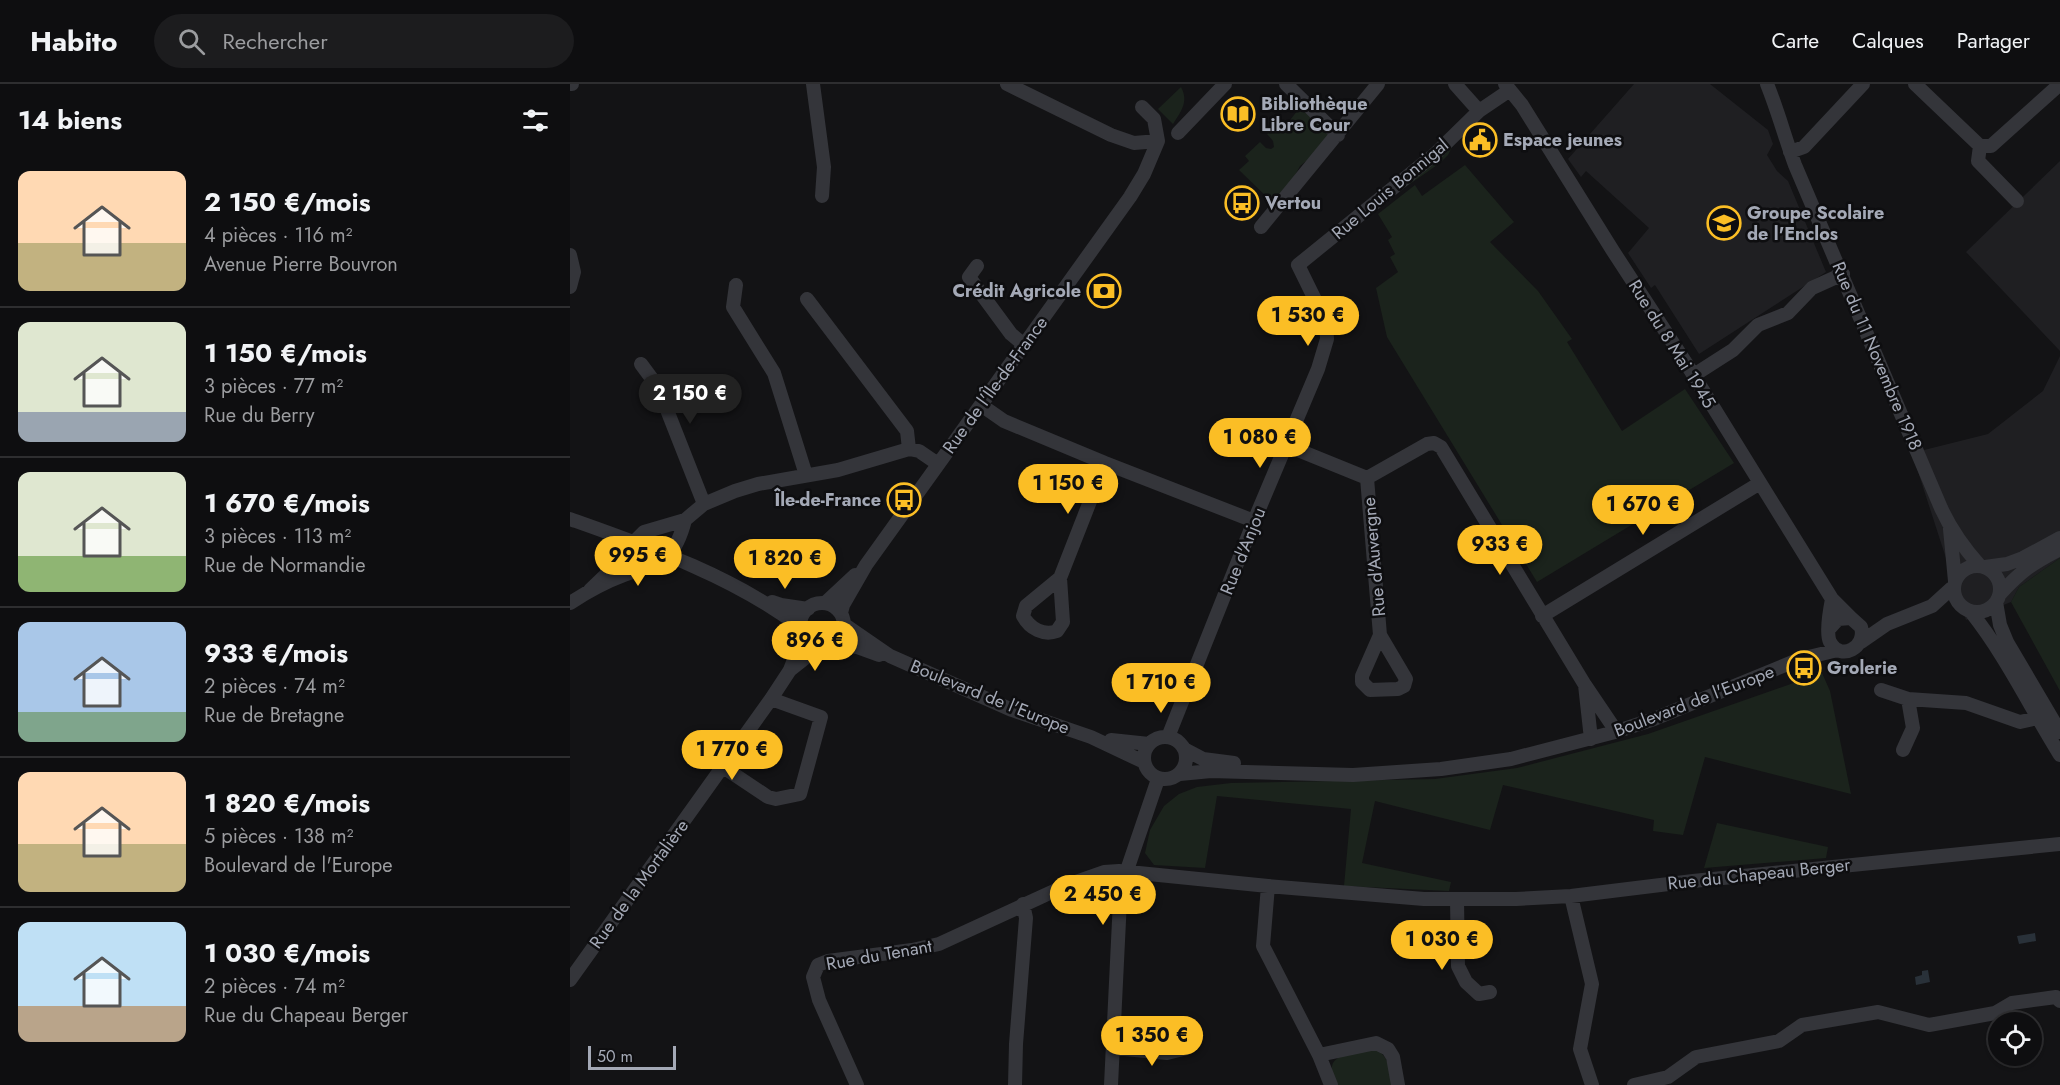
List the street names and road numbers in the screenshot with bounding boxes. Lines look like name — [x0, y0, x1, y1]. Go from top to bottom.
street label: Rue Louis Bonnigal — [1326, 132, 1454, 246]
street label: Rue du 11 Novembre 1918 — [1825, 258, 1929, 454]
street label: Rue du 8 Mai 1945 — [1622, 275, 1722, 413]
street label: Rue de l'Île-de-France — [936, 311, 1054, 459]
street label: Rue d'Auvergne — [1356, 496, 1392, 618]
street label: Rue d'Anjou — [1214, 503, 1272, 599]
street label: Boulevard de l'Europe — [906, 653, 1074, 741]
street label: Boulevard de l'Europe — [1610, 658, 1778, 744]
street label: Rue de la Mortalière — [583, 814, 695, 954]
street label: Rue du Chapeau Berger — [1666, 851, 1853, 897]
street label: Rue du Tenant — [824, 933, 935, 977]

